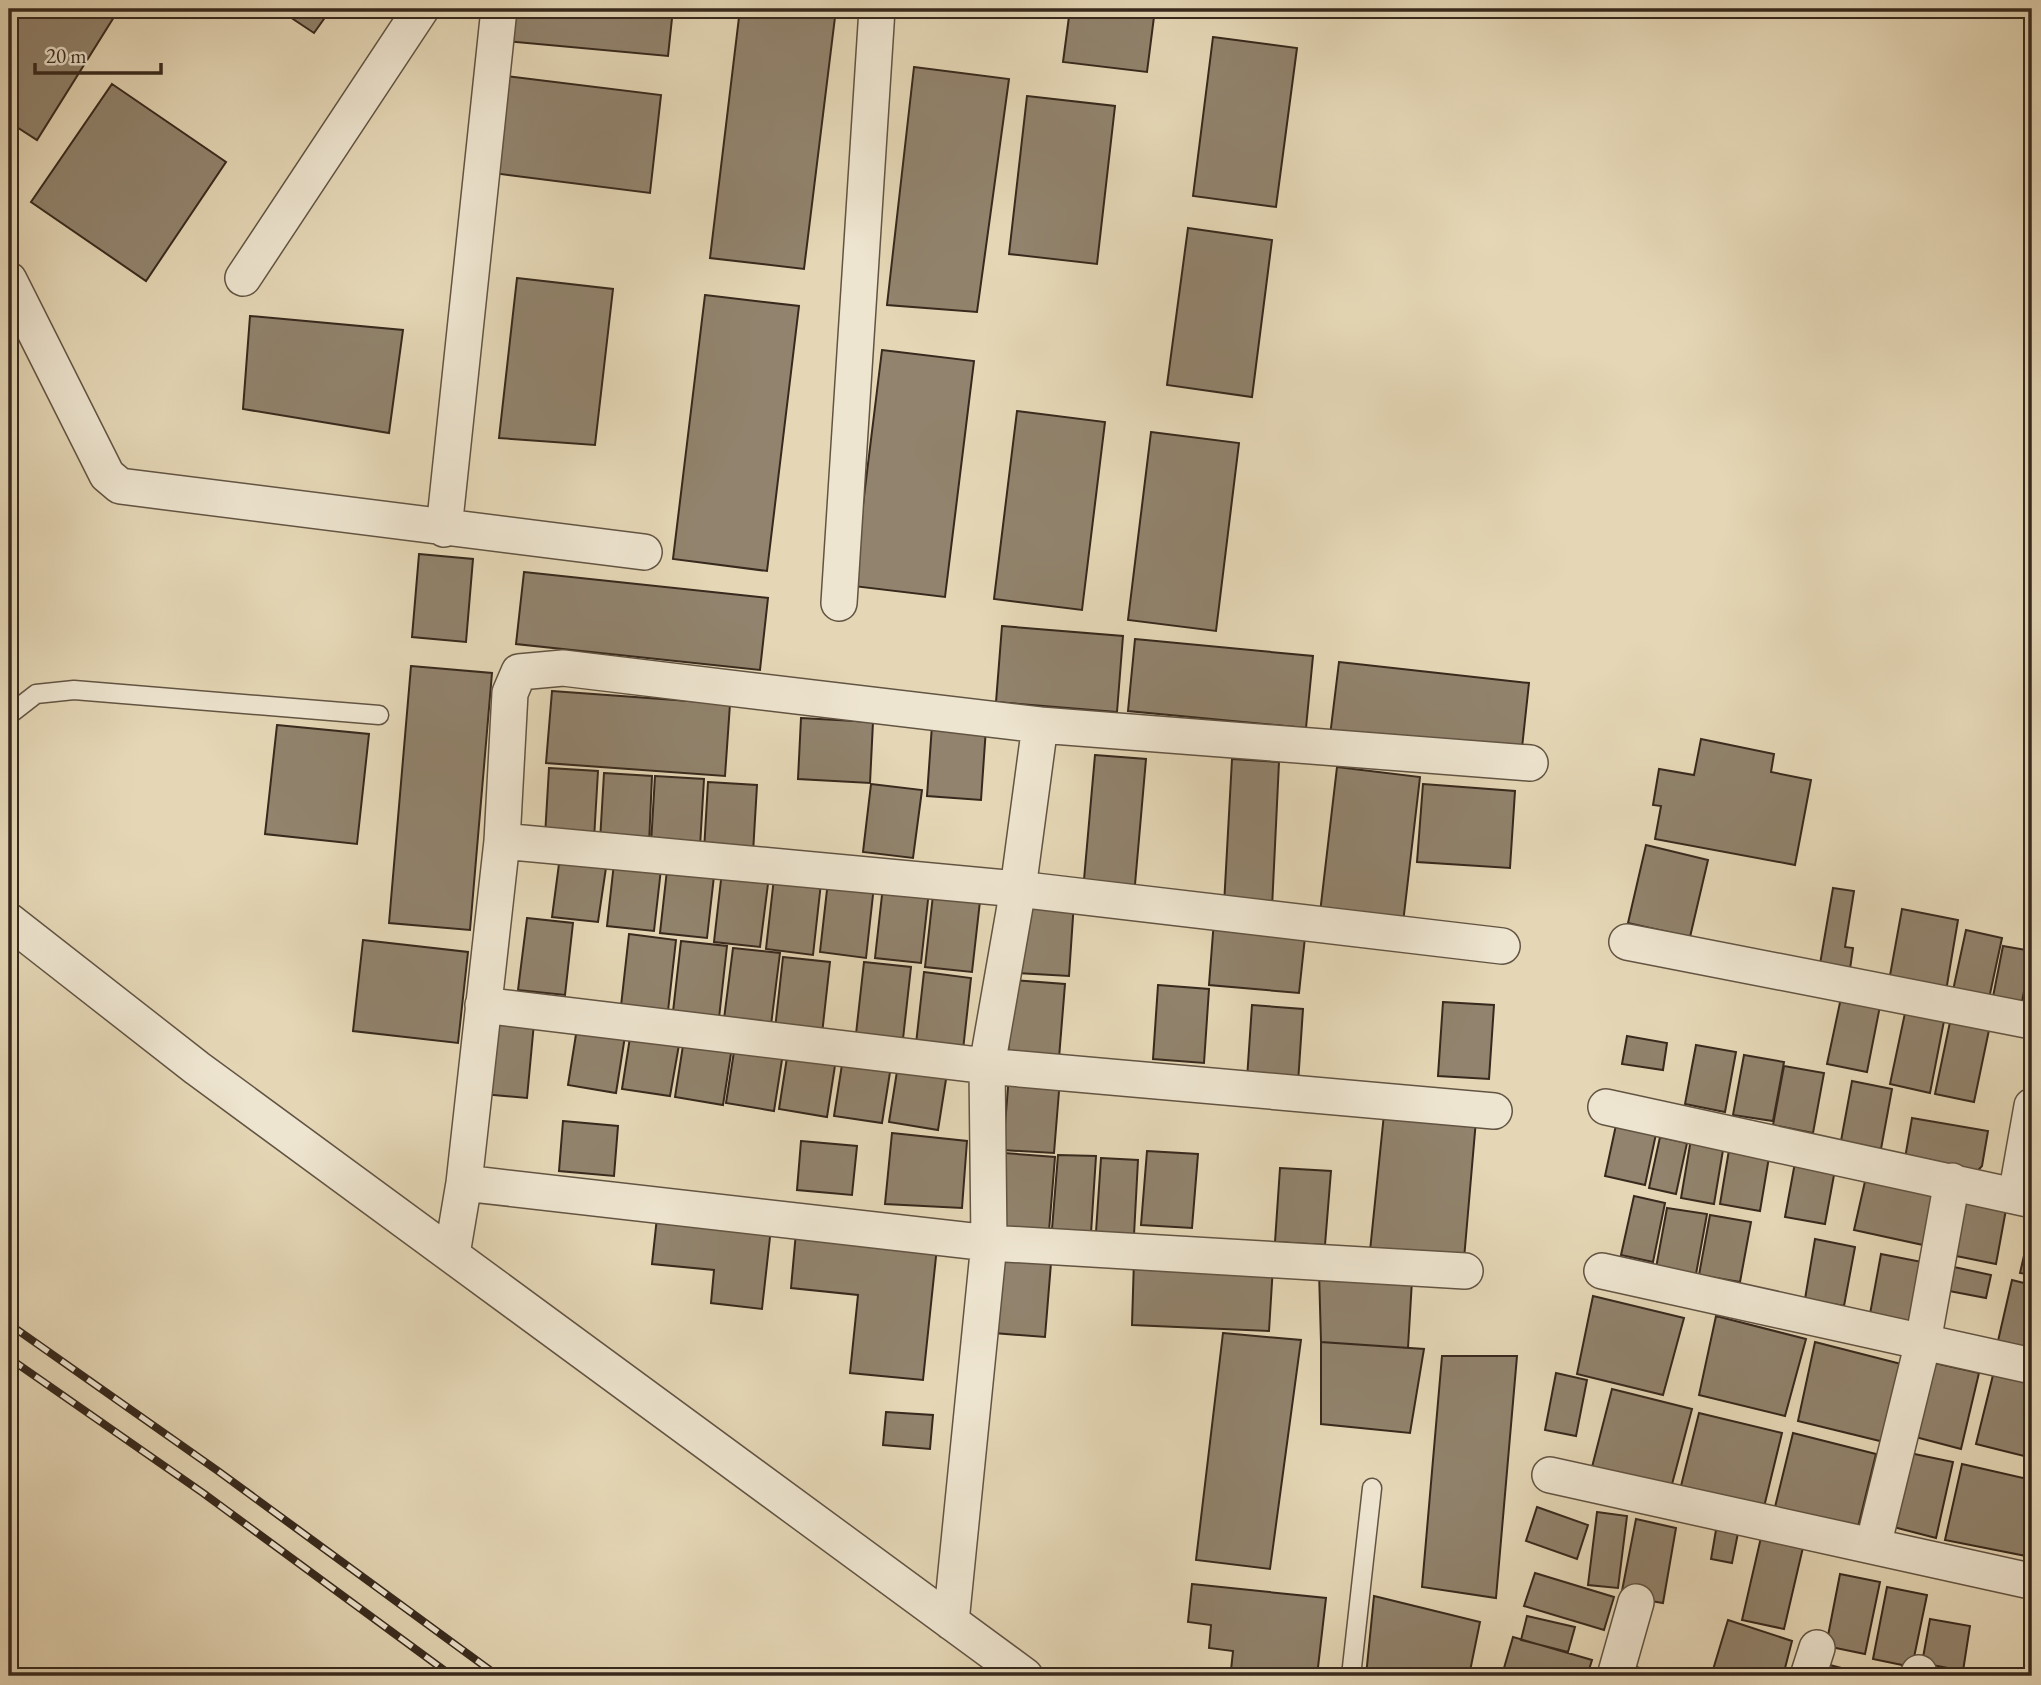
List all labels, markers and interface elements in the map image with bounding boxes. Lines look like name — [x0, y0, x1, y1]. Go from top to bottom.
scale bar — [35, 32, 161, 76]
text: 20 m — [46, 42, 87, 69]

